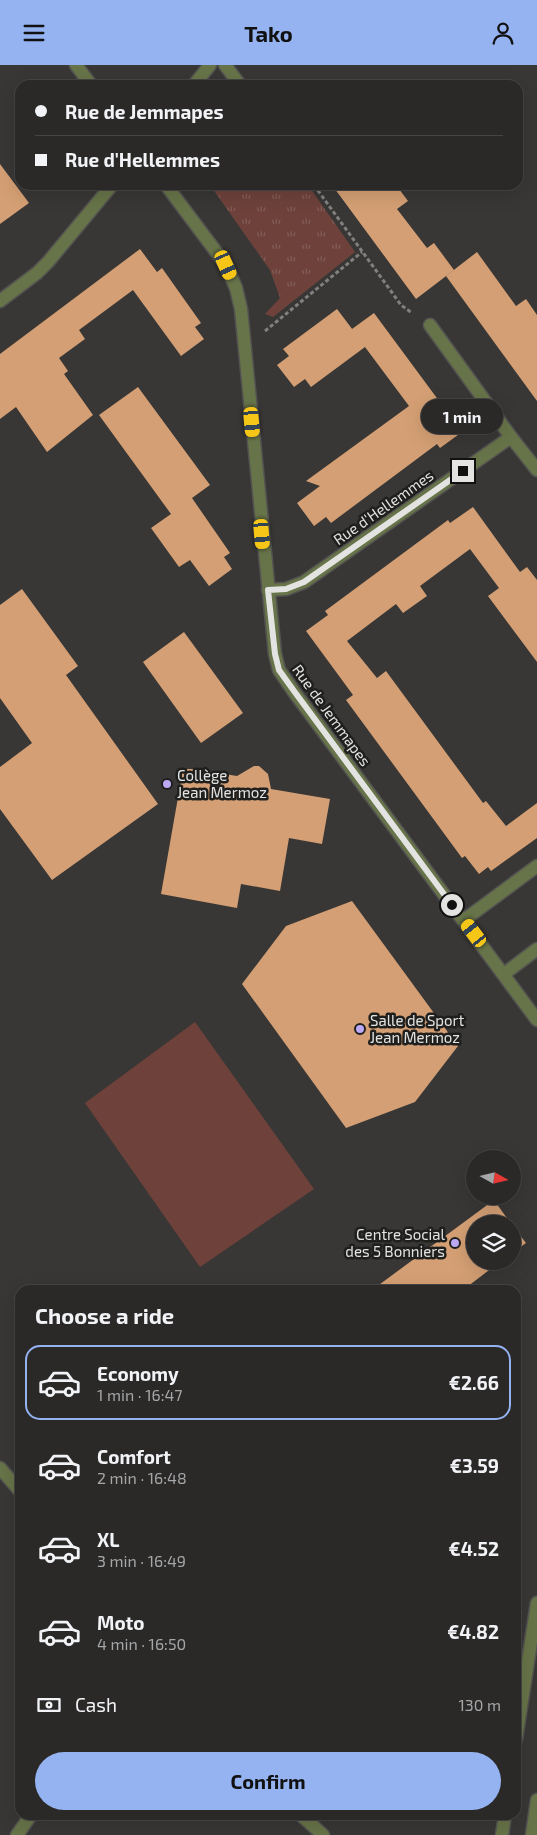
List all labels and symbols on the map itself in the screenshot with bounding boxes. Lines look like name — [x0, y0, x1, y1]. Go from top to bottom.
car — [213, 248, 238, 282]
callout: 1 min — [422, 399, 504, 433]
car — [243, 406, 260, 438]
route end — [452, 460, 474, 482]
street label: Rue d'Hellemmes — [330, 466, 436, 548]
car — [253, 518, 270, 550]
street label: Rue de Jemmapes — [289, 661, 375, 769]
place label: Collège Jean Mermoz — [177, 766, 267, 801]
marker: Collège Jean Mermoz — [161, 778, 173, 790]
route start — [441, 894, 463, 916]
car — [458, 917, 489, 949]
place label: Salle de Sport Jean Mermoz — [370, 1011, 465, 1046]
marker: Salle de Sport Jean Mermoz — [354, 1023, 366, 1035]
north arrow — [466, 1150, 521, 1205]
place label: Centre Social des 5 Bonniers — [345, 1225, 446, 1260]
marker: Centre Social des 5 Bonniers — [449, 1237, 461, 1249]

